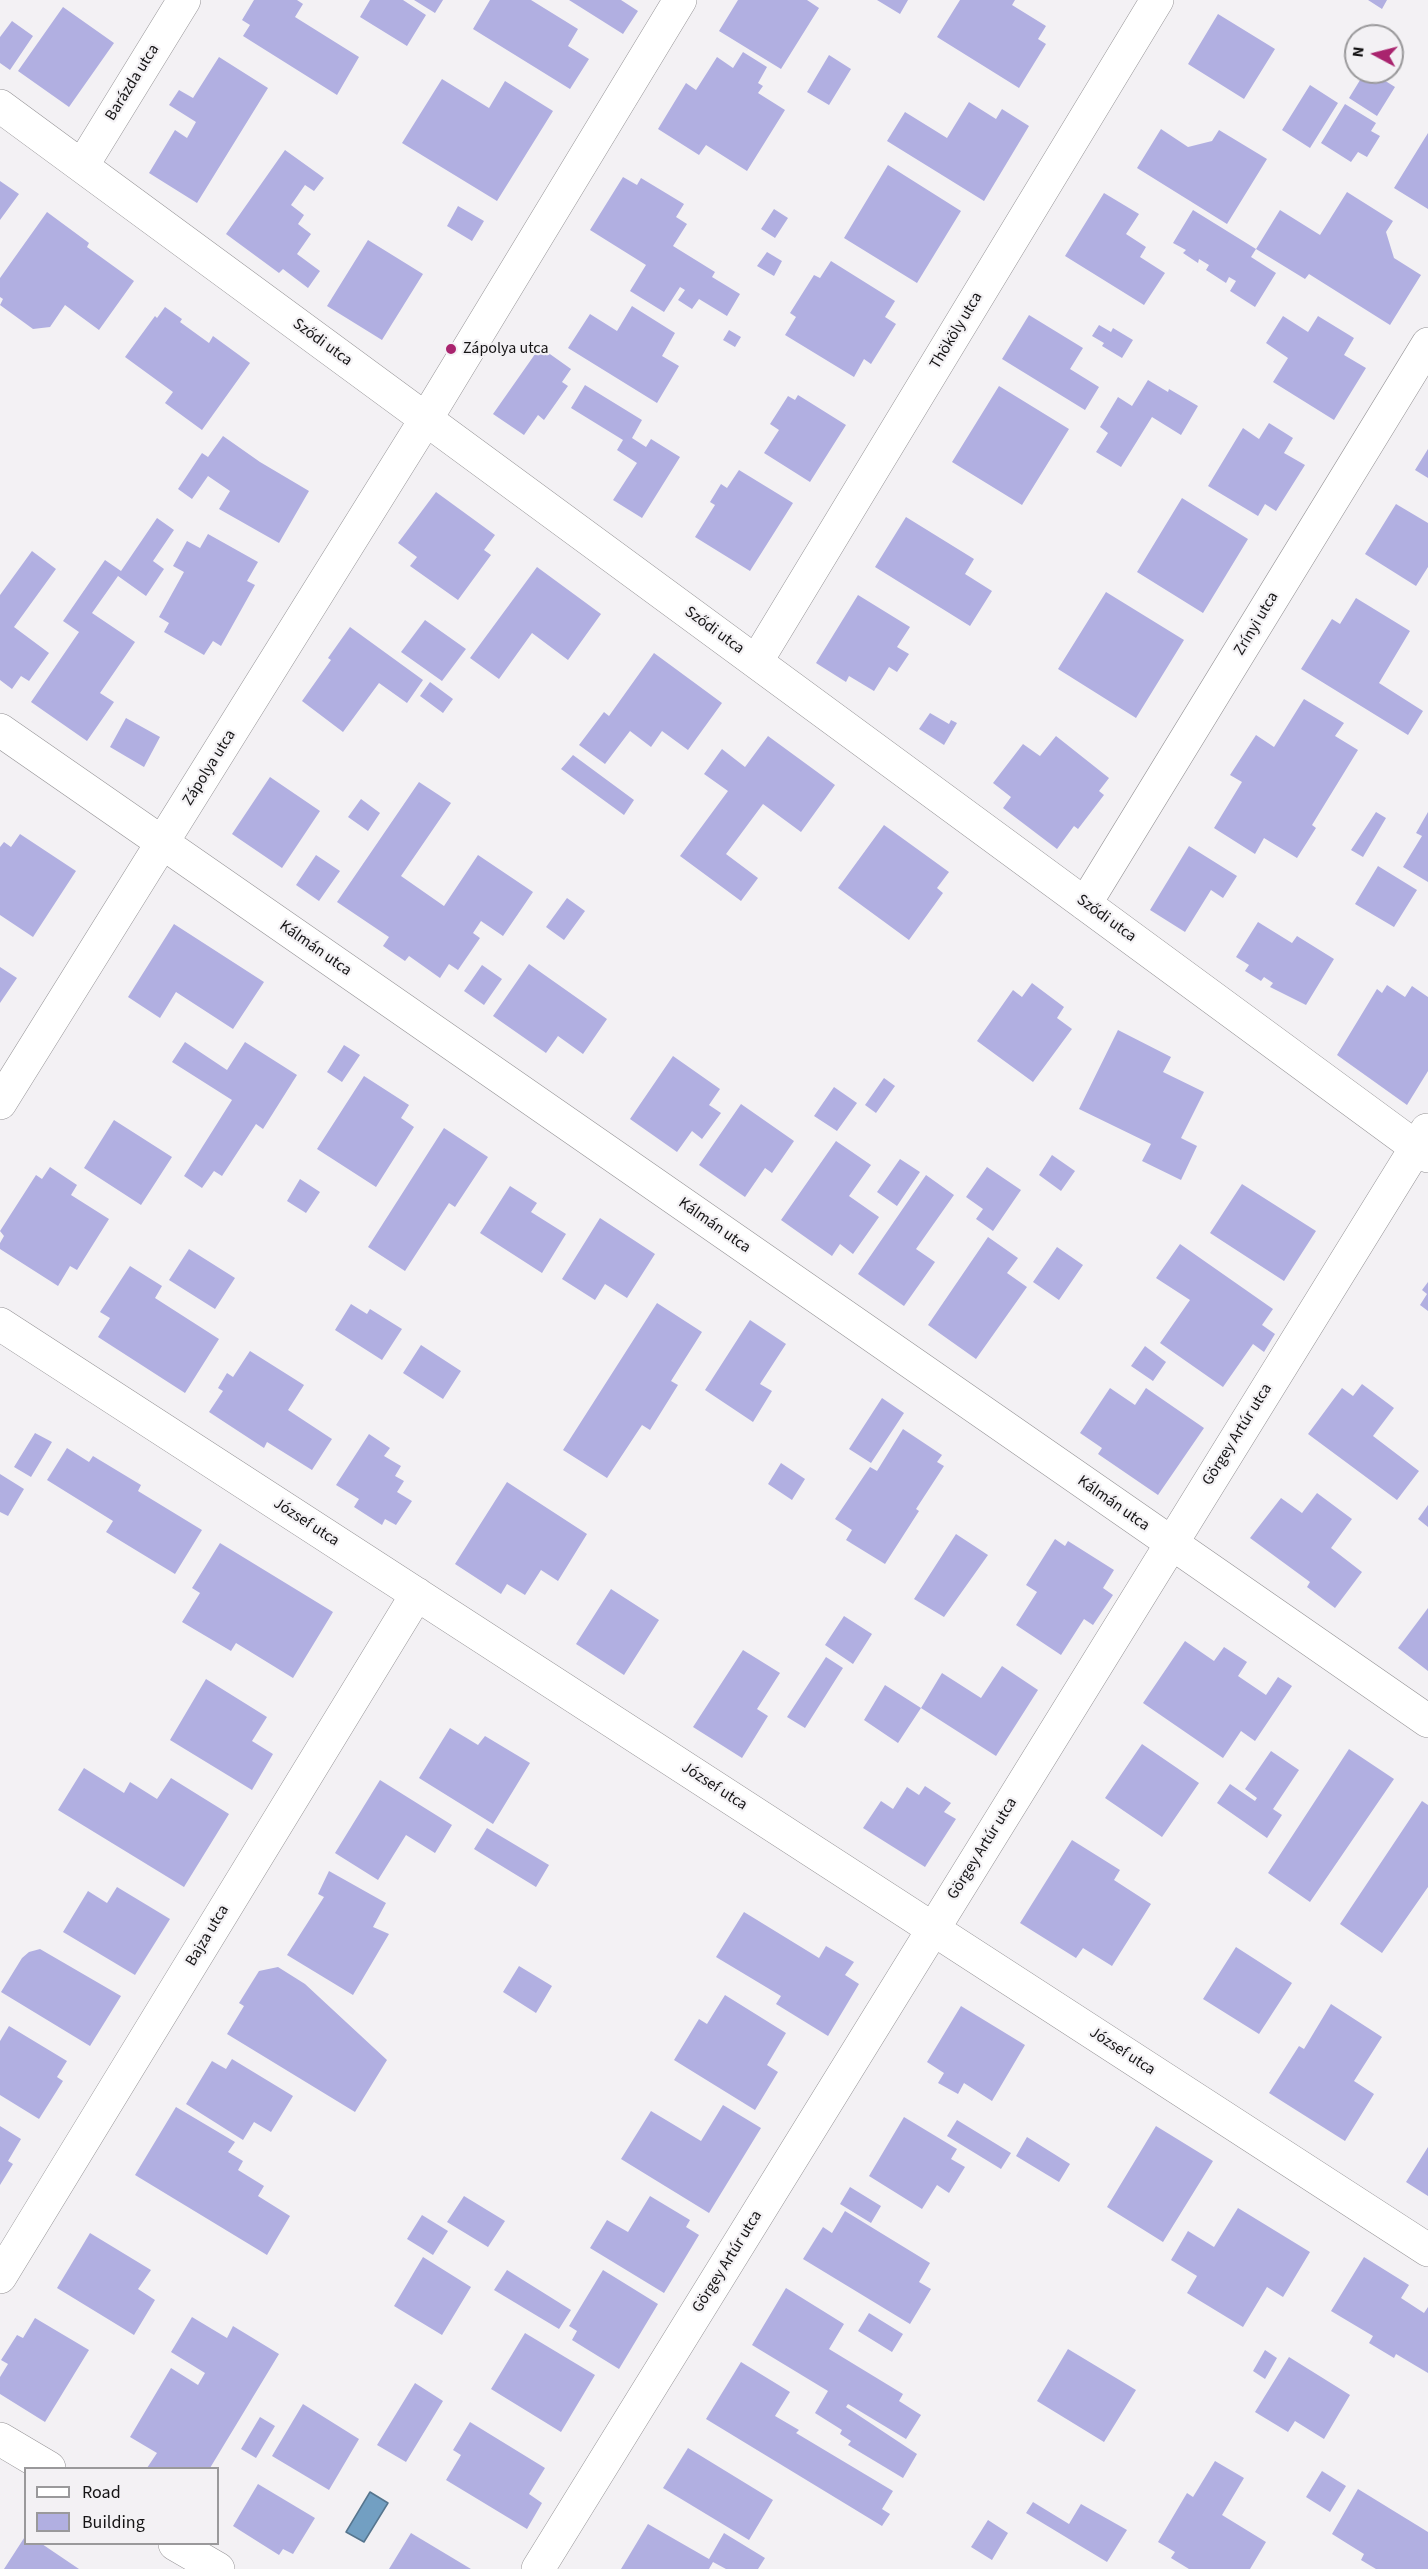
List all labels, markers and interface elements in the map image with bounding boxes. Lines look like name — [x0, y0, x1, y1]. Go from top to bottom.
north arrow — [1344, 24, 1404, 84]
street label: Barázda utca — [102, 41, 164, 125]
text: N — [1347, 45, 1370, 59]
street label: Thököly utca — [927, 289, 987, 373]
street label: Sződi utca — [288, 315, 356, 371]
place label: Zápolya utca — [463, 339, 549, 359]
marker: Zápolya utca — [444, 342, 458, 356]
street label: Zrínyi utca — [1231, 589, 1283, 659]
street label: Sződi utca — [680, 603, 748, 659]
street label: Zápolya utca — [179, 727, 241, 809]
street label: Sződi utca — [1072, 891, 1140, 947]
street label: Kálmán utca — [275, 917, 355, 981]
street label: Kálmán utca — [674, 1194, 754, 1258]
street label: Görgey Artúr utca — [1199, 1380, 1277, 1490]
street label: Kálmán utca — [1073, 1472, 1153, 1536]
street label: József utca — [269, 1495, 343, 1551]
street label: József utca — [677, 1759, 751, 1815]
street label: Görgey Artúr utca — [944, 1794, 1022, 1904]
street label: Bajza utca — [182, 1902, 234, 1970]
street label: József utca — [1085, 2024, 1159, 2080]
street label: Görgey Artúr utca — [689, 2207, 767, 2317]
legend — [24, 2467, 219, 2545]
text: Road — [82, 2480, 121, 2505]
text: Building — [82, 2510, 145, 2535]

